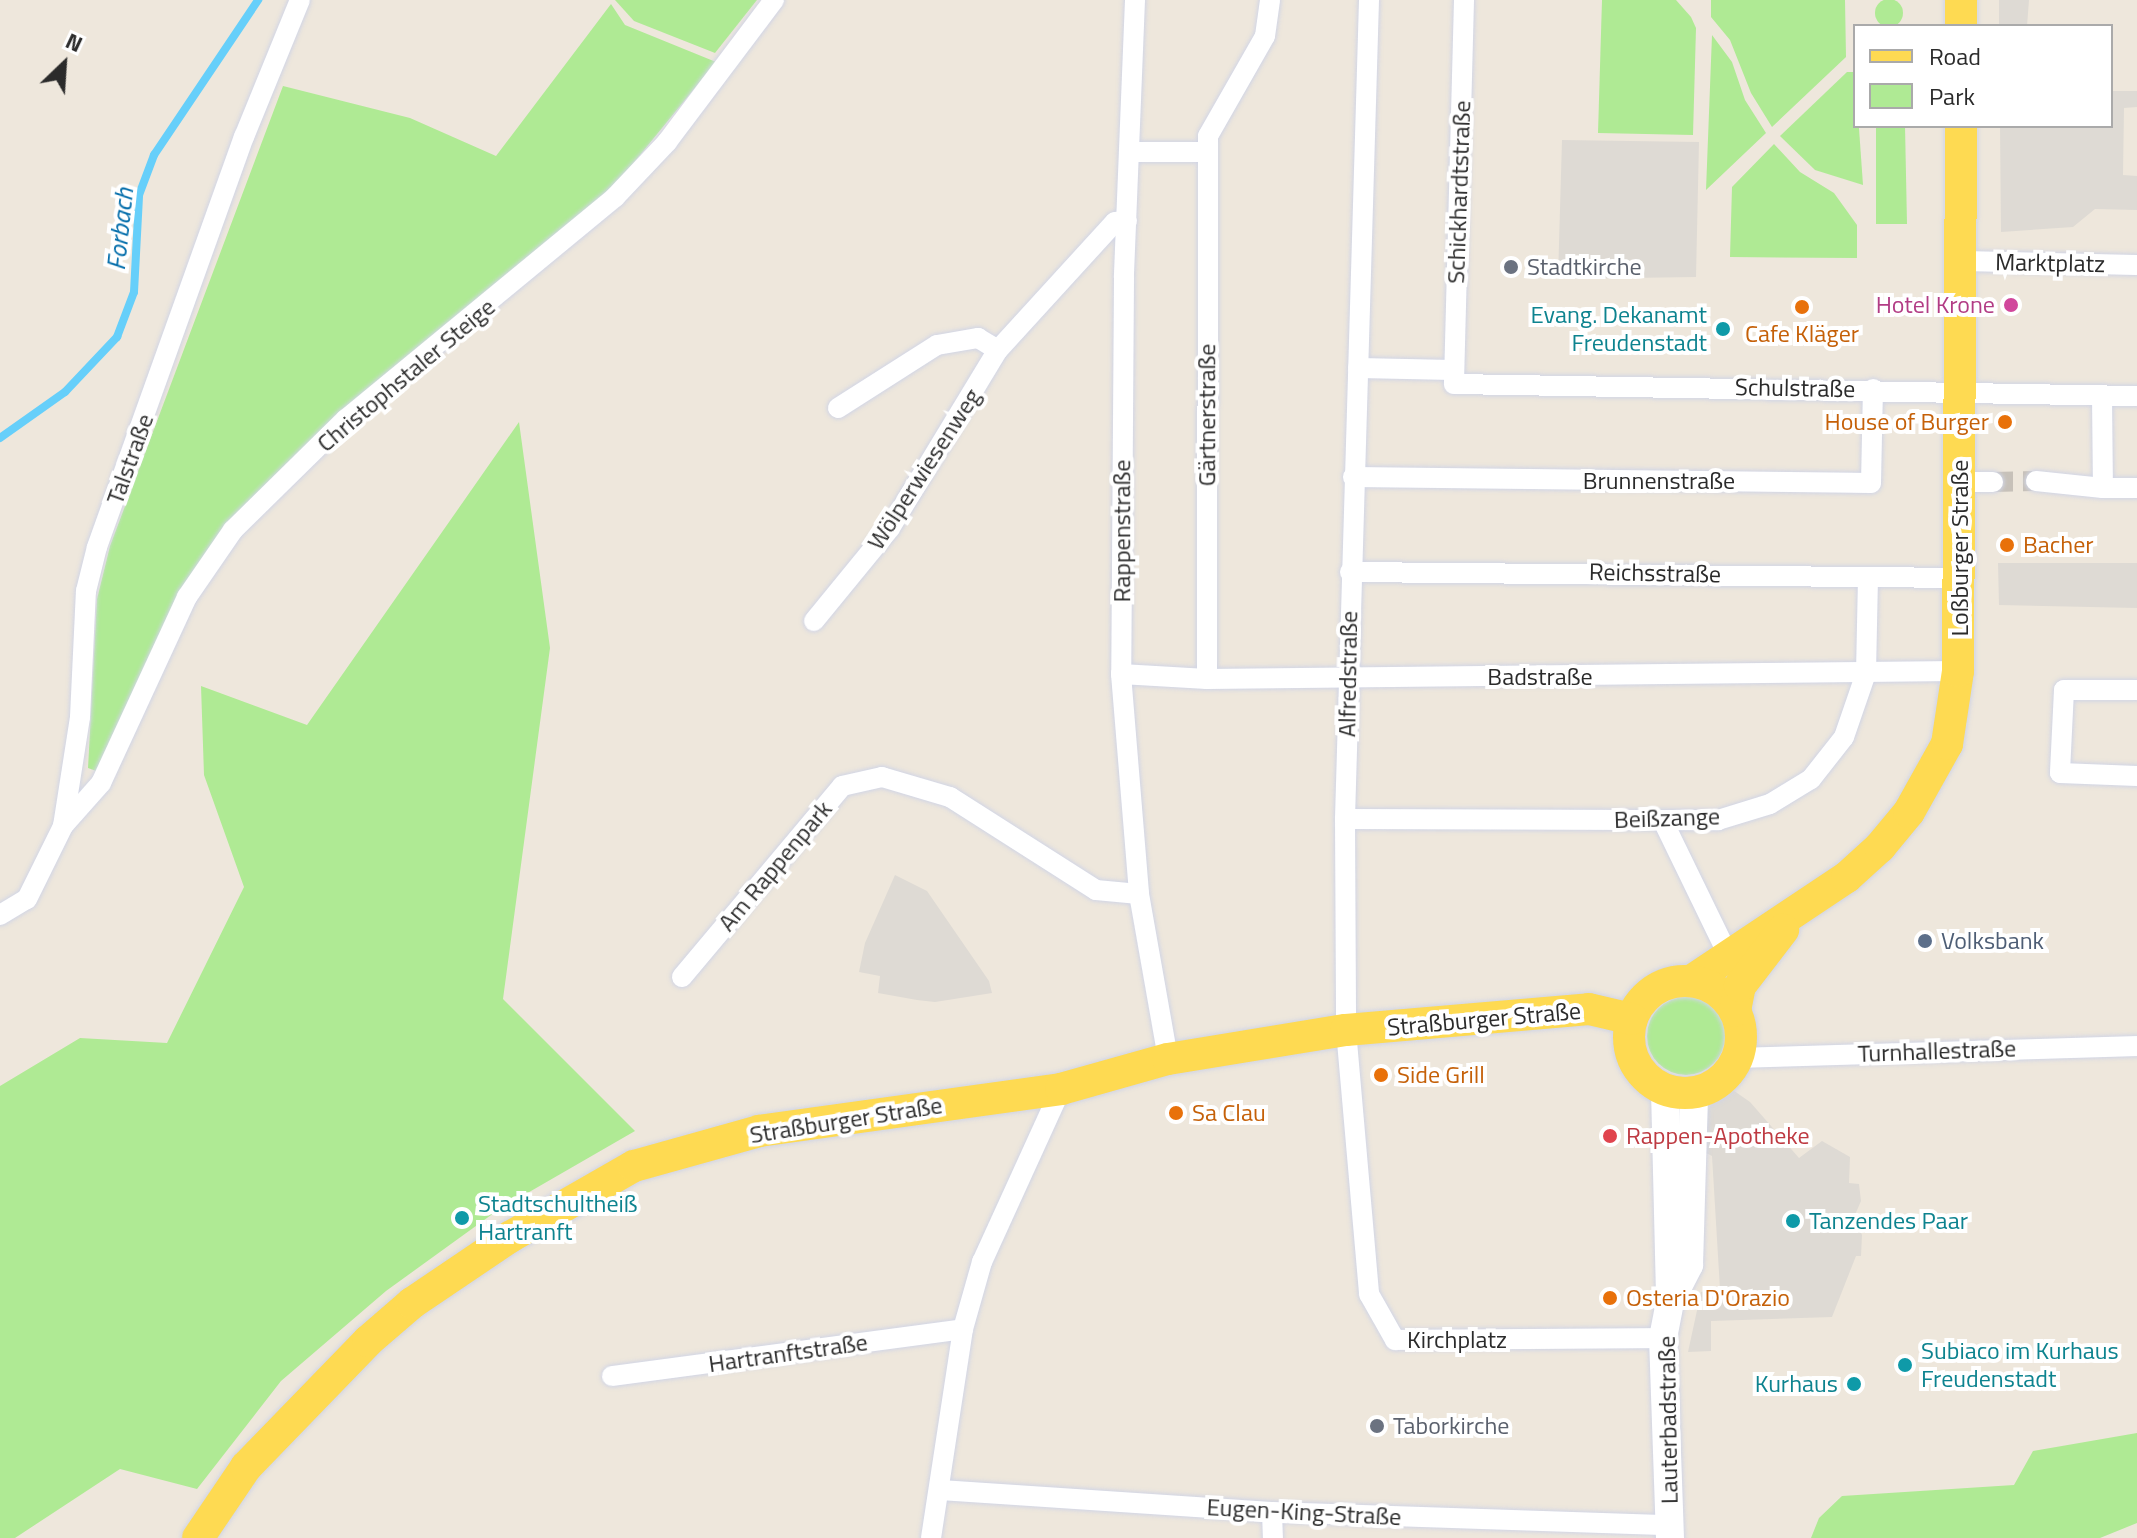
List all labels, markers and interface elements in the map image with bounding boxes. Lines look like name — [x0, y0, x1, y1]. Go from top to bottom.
north arrow — [24, 24, 104, 104]
text: N — [60, 24, 88, 61]
legend — [1853, 24, 2113, 128]
text: Road — [1929, 38, 1981, 74]
text: Park — [1929, 78, 1975, 114]
street label: Schickhardtstraße — [1441, 100, 1477, 284]
water label: Forbach — [100, 186, 140, 272]
street label: Marktplatz — [1995, 248, 2105, 278]
place label: Stadtkirche — [1527, 253, 1642, 281]
marker: Stadtkirche — [1502, 258, 1520, 276]
place label: Hotel Krone — [1876, 291, 1995, 319]
street label: Christophstaler Steige — [311, 292, 501, 458]
marker: Hotel Krone — [2002, 296, 2020, 314]
marker: Cafe Kläger — [1793, 298, 1811, 316]
place label: Evang. Dekanamt Freudenstadt — [1531, 301, 1707, 357]
marker: Evang. Dekanamt Freudenstadt — [1714, 320, 1732, 338]
place label: Cafe Kläger — [1745, 320, 1859, 348]
street label: Gärtnerstraße — [1193, 344, 1221, 486]
street label: Schulstraße — [1735, 373, 1855, 403]
street label: Wölperwiesenweg — [861, 383, 987, 555]
place label: House of Burger — [1825, 408, 1989, 436]
street label: Talstraße — [100, 410, 160, 508]
marker: House of Burger — [1996, 413, 2014, 431]
street label: Rappenstraße — [1108, 460, 1136, 602]
street label: Loßburger Straße — [1946, 460, 1974, 636]
street label: Brunnenstraße — [1583, 467, 1735, 495]
place label: Bacher — [2023, 531, 2094, 559]
marker: Bacher — [1998, 536, 2016, 554]
street label: Reichsstraße — [1589, 557, 1721, 589]
street label: Alfredstraße — [1332, 611, 1364, 737]
street label: Badstraße — [1487, 663, 1593, 691]
street label: Am Rappenpark — [712, 795, 838, 937]
street label: Beißzange — [1613, 802, 1721, 834]
place label: Volksbank — [1941, 927, 2044, 955]
marker: Volksbank — [1916, 932, 1934, 950]
street label: Straßburger Straße — [1386, 996, 1582, 1042]
street label: Turnhallestraße — [1857, 1034, 2017, 1068]
place label: Side Grill — [1397, 1061, 1485, 1089]
marker: Side Grill — [1372, 1066, 1390, 1084]
street label: Straßburger Straße — [748, 1091, 944, 1149]
place label: Sa Clau — [1192, 1099, 1266, 1127]
marker: Sa Clau — [1167, 1104, 1185, 1122]
place label: Rappen-Apotheke — [1626, 1122, 1810, 1150]
marker: Rappen-Apotheke — [1601, 1127, 1619, 1145]
place label: Stadtschultheiß Hartranft — [478, 1190, 638, 1246]
place label: Tanzendes Paar — [1809, 1207, 1968, 1235]
marker: Stadtschultheiß Hartranft — [453, 1209, 471, 1227]
marker: Tanzendes Paar — [1784, 1212, 1802, 1230]
place label: Osteria D'Orazio — [1626, 1284, 1790, 1312]
marker: Osteria D'Orazio — [1601, 1289, 1619, 1307]
street label: Kirchplatz — [1407, 1326, 1507, 1354]
street label: Hartranftstraße — [707, 1328, 869, 1378]
street label: Lauterbadstraße — [1652, 1336, 1684, 1504]
place label: Subiaco im Kurhaus Freudenstadt — [1921, 1337, 2119, 1393]
marker: Subiaco im Kurhaus Freudenstadt — [1896, 1356, 1914, 1374]
place label: Kurhaus — [1755, 1370, 1838, 1398]
marker: Kurhaus — [1845, 1375, 1863, 1393]
place label: Taborkirche — [1393, 1412, 1509, 1440]
marker: Taborkirche — [1368, 1417, 1386, 1435]
street label: Eugen-King-Straße — [1206, 1493, 1402, 1531]

